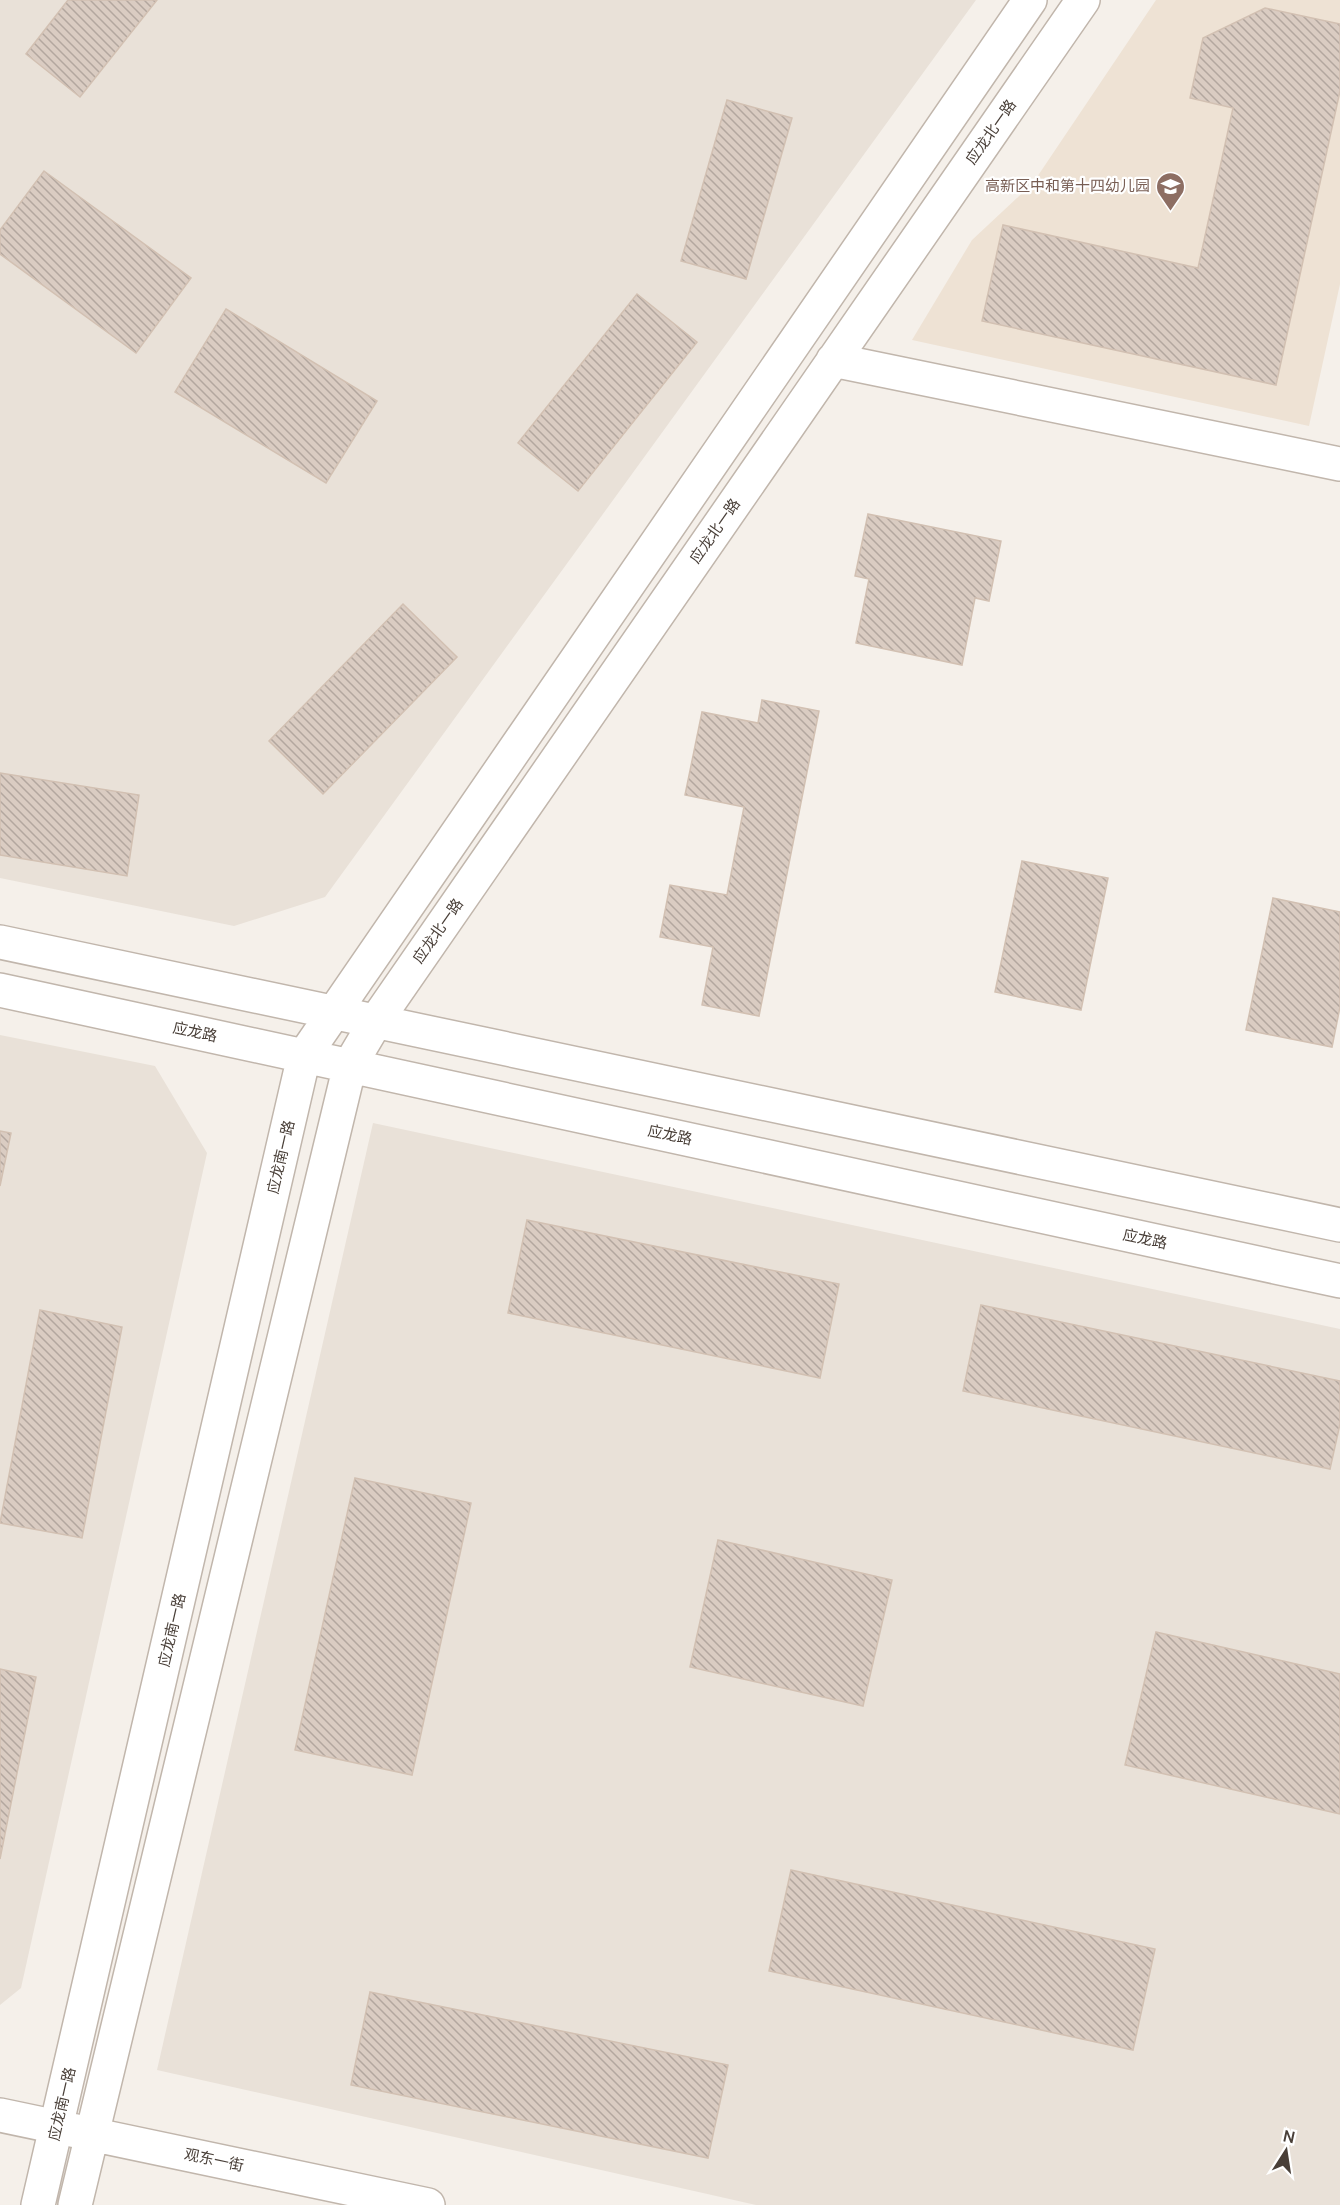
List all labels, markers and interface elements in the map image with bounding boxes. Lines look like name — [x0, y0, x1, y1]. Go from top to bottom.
street label: 应龙北一路 — [960, 95, 1021, 168]
school or university icon: 高新区中和第十四幼儿园 — [1155, 170, 1187, 212]
place label: 高新区中和第十四幼儿园 — [985, 175, 1150, 196]
street label: 应龙北一路 — [684, 494, 745, 567]
street label: 应龙北一路 — [407, 894, 468, 967]
street label: 应龙路 — [171, 1017, 219, 1046]
street label: 应龙南一路 — [262, 1118, 299, 1196]
street label: 应龙路 — [646, 1120, 694, 1149]
street label: 应龙路 — [1121, 1224, 1169, 1253]
street label: 应龙南一路 — [153, 1591, 190, 1669]
street label: 应龙南一路 — [43, 2065, 80, 2143]
north arrow — [1256, 2121, 1316, 2181]
text: N — [1281, 2124, 1297, 2148]
street label: 观东一街 — [183, 2143, 246, 2176]

